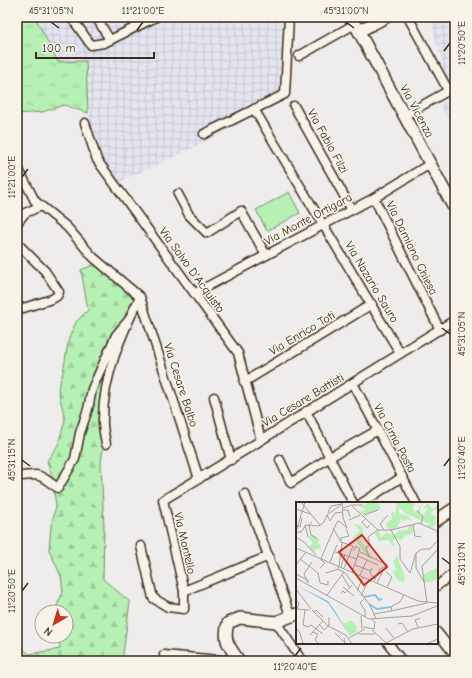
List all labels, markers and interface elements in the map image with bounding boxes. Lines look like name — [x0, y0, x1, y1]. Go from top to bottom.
text: 45°31'05"N — [29, 5, 73, 17]
text: 11°21'00"E — [122, 5, 164, 17]
text: 45°31'00"N — [323, 5, 369, 17]
text: 11°20'50"E — [456, 21, 468, 65]
scale bar — [36, 34, 154, 60]
text: 100 m — [42, 41, 75, 55]
street label: Via Vicenza — [397, 82, 437, 140]
street label: Via Fabio Filzi — [305, 106, 351, 176]
text: 11°21'00"E — [6, 156, 18, 198]
street label: Via Monte Ortigara — [262, 190, 354, 248]
street label: Via Damiano Chiesa — [383, 199, 441, 297]
street label: Via Salvo D'Acquisto — [156, 225, 228, 315]
street label: Via Nazario Sauro — [342, 239, 402, 325]
street label: Via Enrico Toti — [267, 308, 337, 358]
text: 45°31'05"N — [456, 312, 468, 356]
street label: Via Cesare Balbo — [161, 341, 201, 429]
street label: Via Cesare Battisti — [260, 370, 346, 430]
street label: Via Cima Posta — [371, 401, 419, 475]
text: 11°20'40"E — [456, 436, 468, 480]
text: 45°31'15"N — [6, 439, 18, 481]
inset map — [296, 502, 438, 644]
street label: Via Montello — [171, 511, 199, 575]
text: 45°31'10"N — [456, 542, 468, 586]
text: 11°20'50"E — [6, 569, 18, 613]
north arrow — [34, 604, 74, 644]
text: N — [41, 624, 55, 639]
text: 11°20'40"E — [273, 661, 317, 673]

